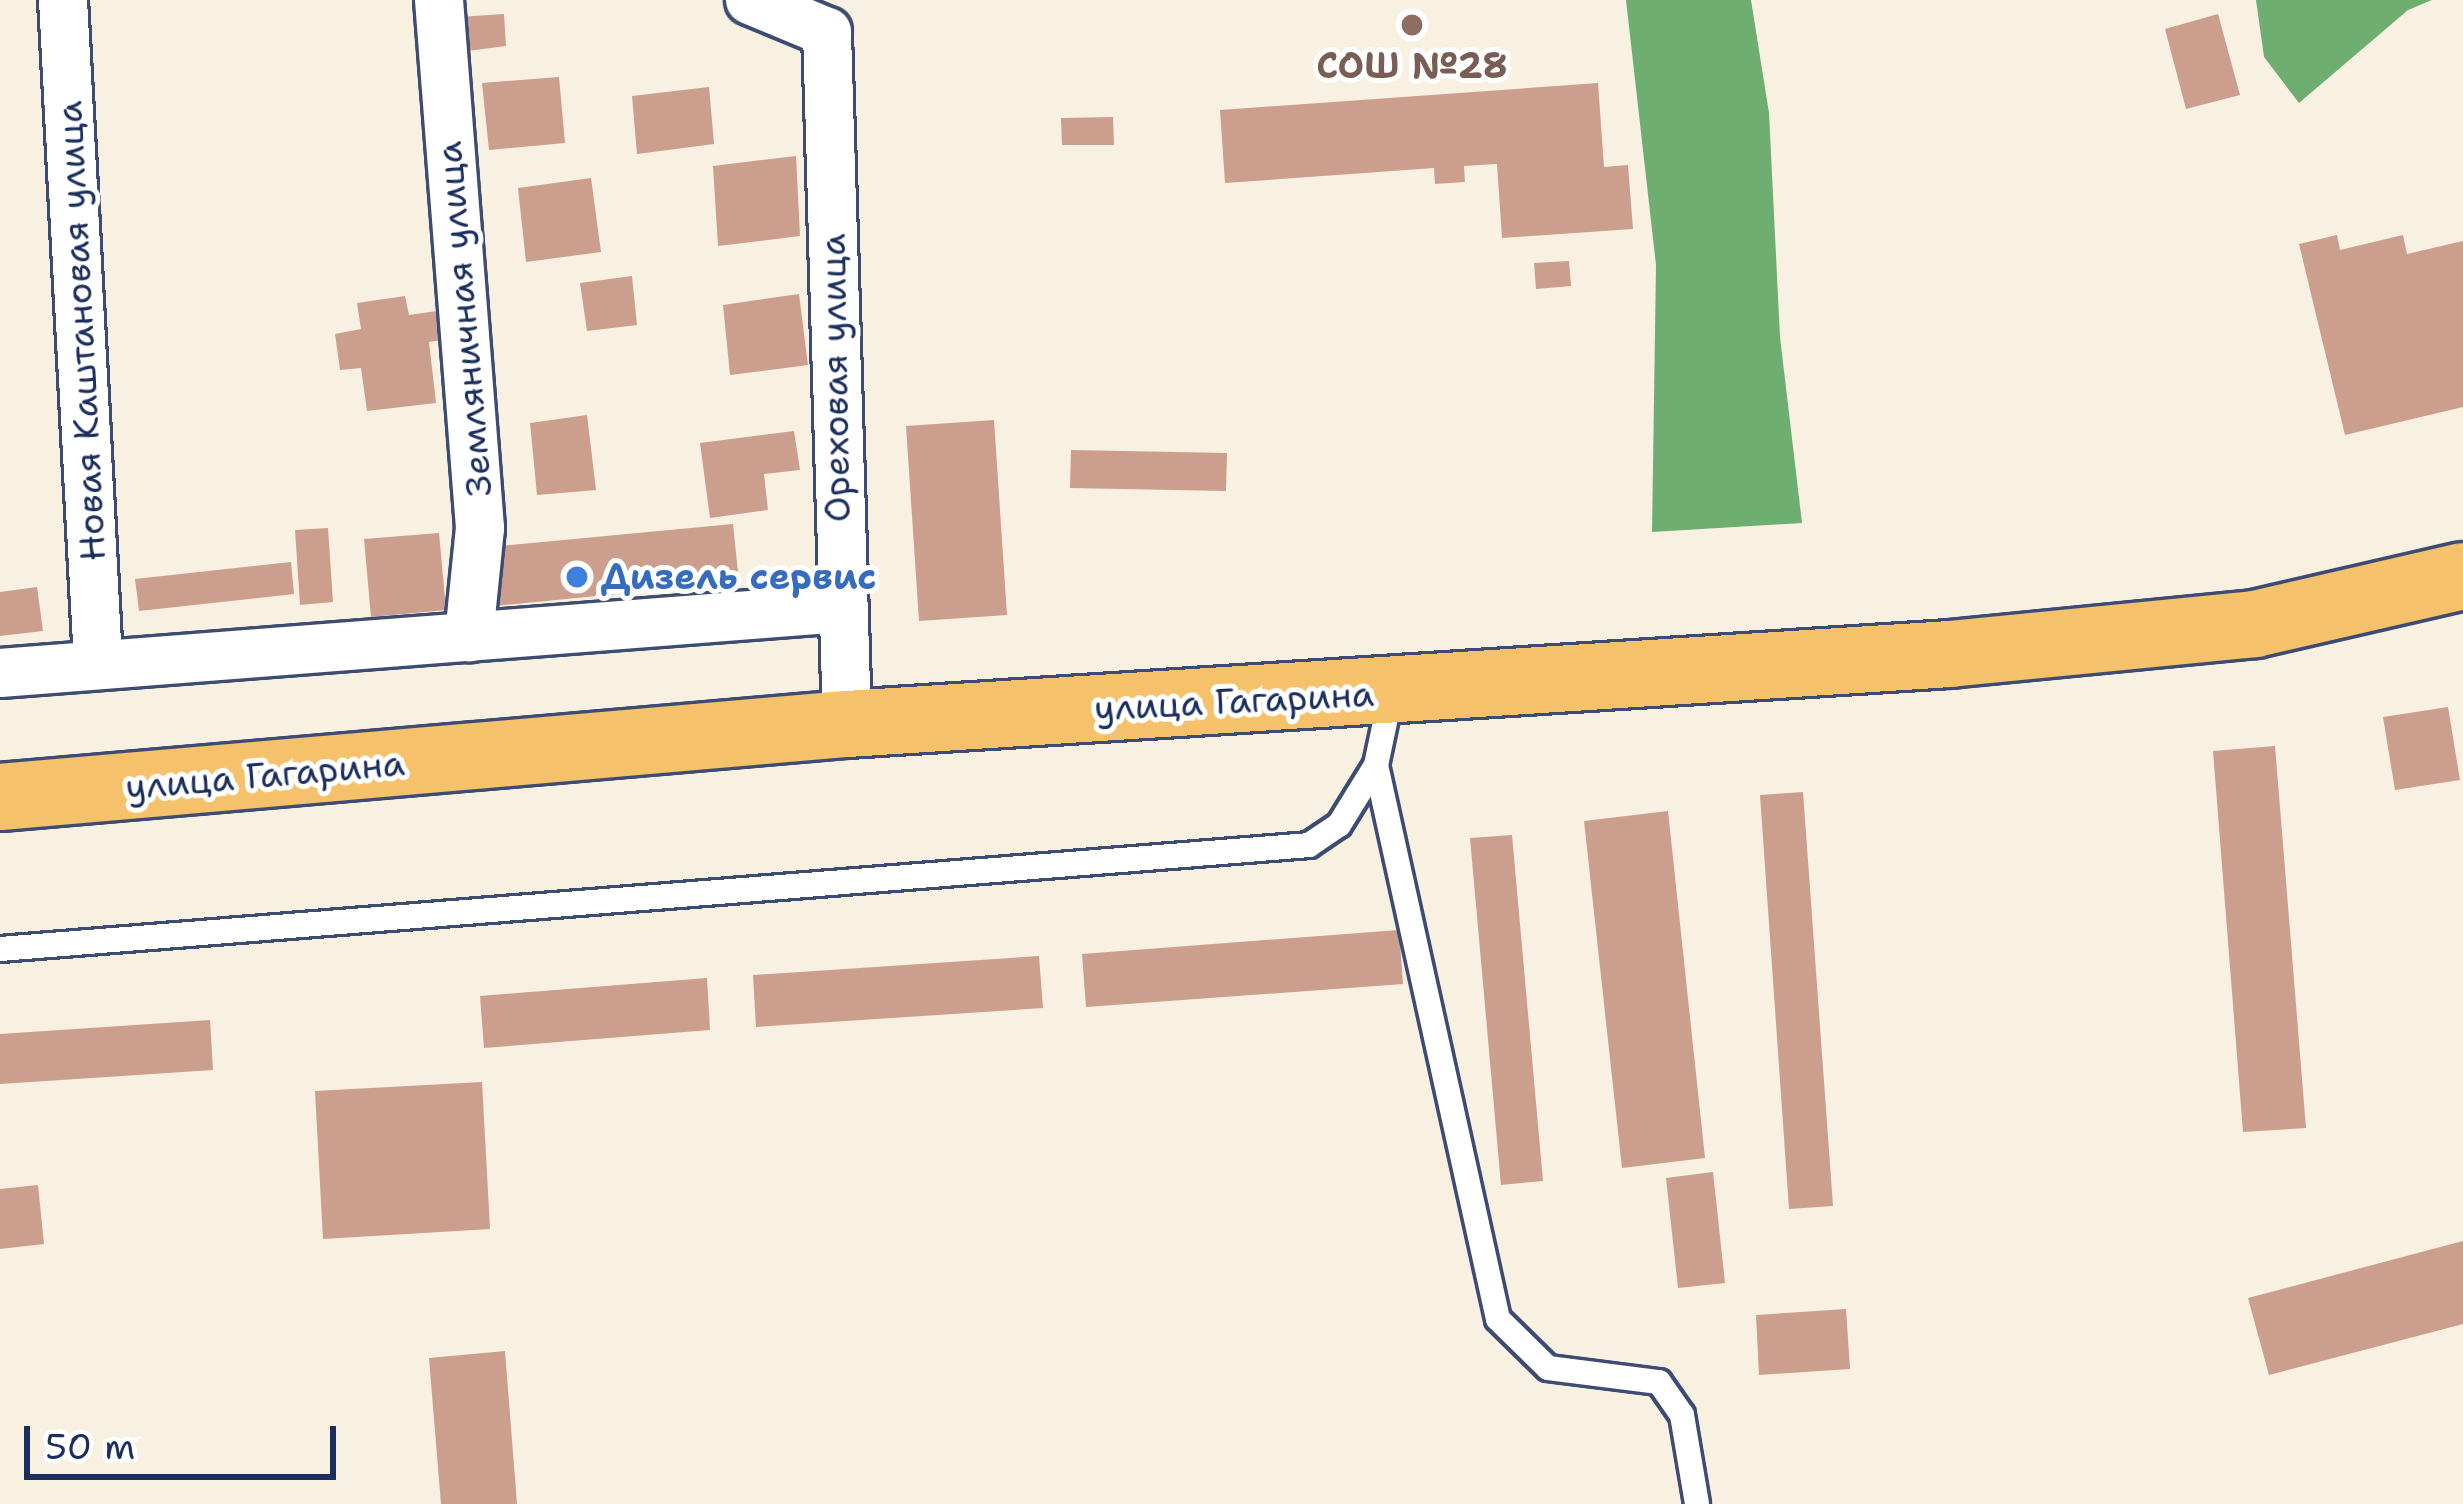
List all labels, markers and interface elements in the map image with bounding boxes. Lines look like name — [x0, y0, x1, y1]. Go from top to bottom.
marker: СОШ №28 — [1399, 12, 1425, 38]
place label: СОШ №28 — [1316, 44, 1508, 88]
street label: Новая Каштановая улица — [47, 100, 115, 562]
street label: Земляничная улица — [427, 140, 501, 498]
street label: Ореховая улица — [811, 233, 859, 523]
place label: Дизель сервис — [601, 555, 877, 599]
marker: Дизель сервис — [564, 564, 590, 590]
street label: улица Гагарина — [1093, 672, 1375, 730]
street label: улица Гагарина — [124, 741, 406, 809]
scale bar — [30, 1402, 342, 1476]
text: 50 m — [45, 1422, 135, 1471]

